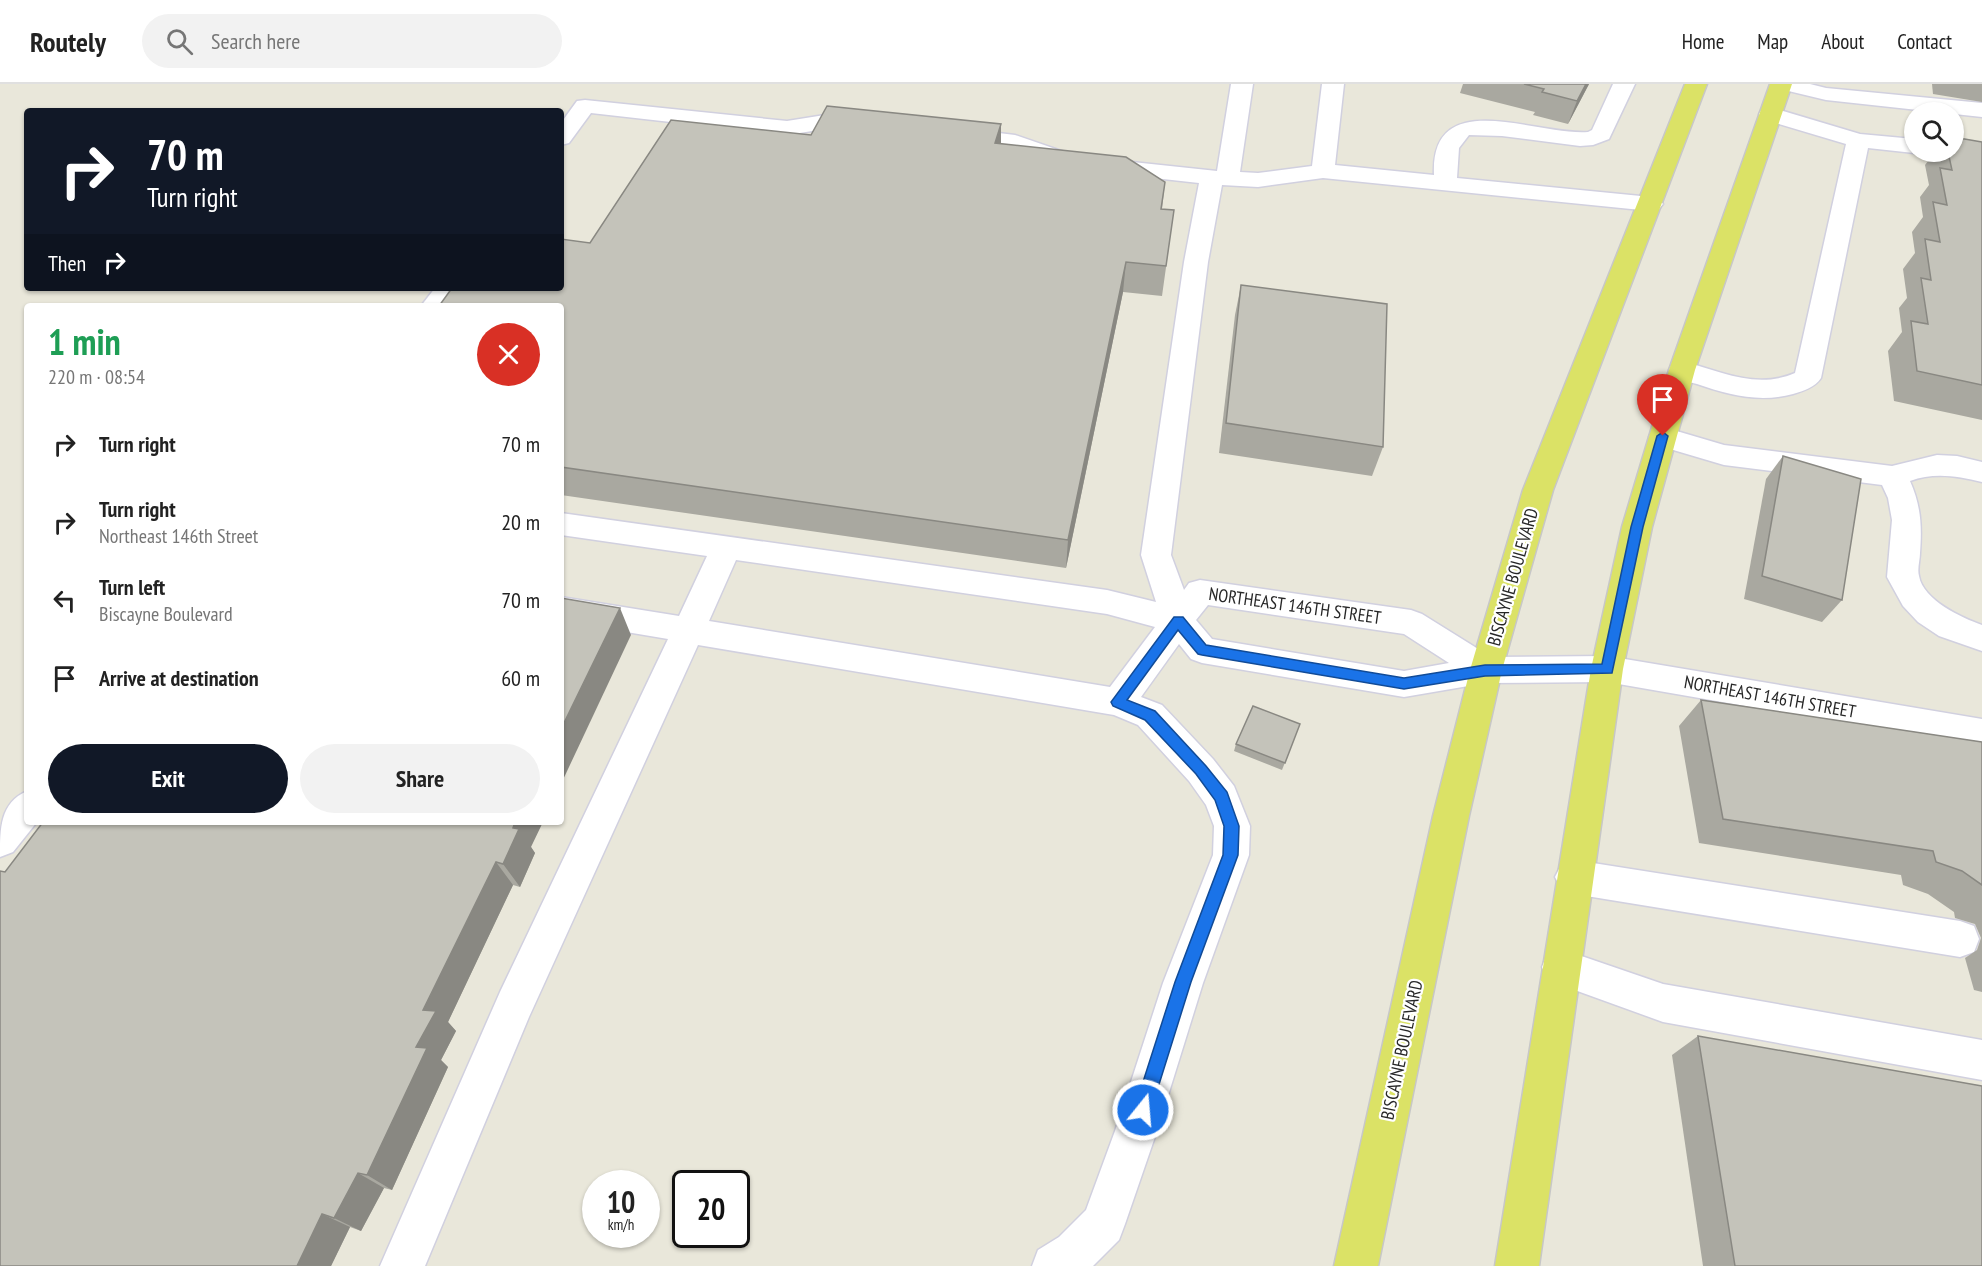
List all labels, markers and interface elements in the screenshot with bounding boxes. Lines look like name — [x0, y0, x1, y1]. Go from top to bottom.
search box — [142, 14, 562, 68]
text: Routely — [30, 23, 106, 60]
icon: search — [163, 25, 196, 58]
text: Search here — [211, 27, 300, 55]
text: Home — [1682, 28, 1724, 55]
text: Map — [1757, 28, 1788, 55]
text: About — [1821, 28, 1864, 55]
text: Contact — [1897, 28, 1952, 55]
map controls — [1904, 102, 1964, 162]
button: search — [1904, 102, 1964, 162]
text: 70 m — [147, 127, 224, 182]
icon: right — [48, 132, 126, 210]
text: Turn right — [147, 180, 238, 214]
icon: right — [98, 246, 131, 279]
text: Then — [48, 249, 86, 277]
text: 1 min — [48, 318, 121, 365]
button: close — [477, 323, 540, 386]
text: 220 m · 08:54 — [48, 364, 145, 390]
pin — [1637, 374, 1688, 436]
icon: arrive — [1646, 383, 1679, 416]
icon: right — [48, 428, 81, 461]
text: Turn right — [99, 430, 176, 458]
text: 70 m — [501, 430, 540, 458]
text: Turn right — [99, 495, 176, 523]
street label: BISCAYNE BOULEVARD — [1482, 505, 1543, 648]
icon: right — [48, 506, 81, 539]
text: 20 m — [501, 508, 540, 536]
text: Northeast 146th Street — [99, 523, 258, 549]
text: Turn left — [99, 573, 165, 601]
street label: NORTHEAST 146TH STREET — [1207, 582, 1383, 629]
icon: left — [48, 584, 81, 617]
text: 70 m — [501, 586, 540, 614]
text: Biscayne Boulevard — [99, 601, 233, 627]
icon: arrive — [48, 662, 81, 695]
text: Arrive at destination — [99, 664, 259, 692]
text: 60 m — [501, 664, 540, 692]
street label: NORTHEAST 146TH STREET — [1682, 670, 1858, 723]
button: Exit — [48, 744, 288, 813]
button: Share — [300, 744, 540, 813]
street label: BISCAYNE BOULEVARD — [1375, 978, 1428, 1122]
position arrow — [1111, 1078, 1175, 1142]
speed limit sign: 20 — [672, 1170, 750, 1248]
text: 10 — [607, 1182, 635, 1221]
text: km/h — [608, 1215, 634, 1234]

